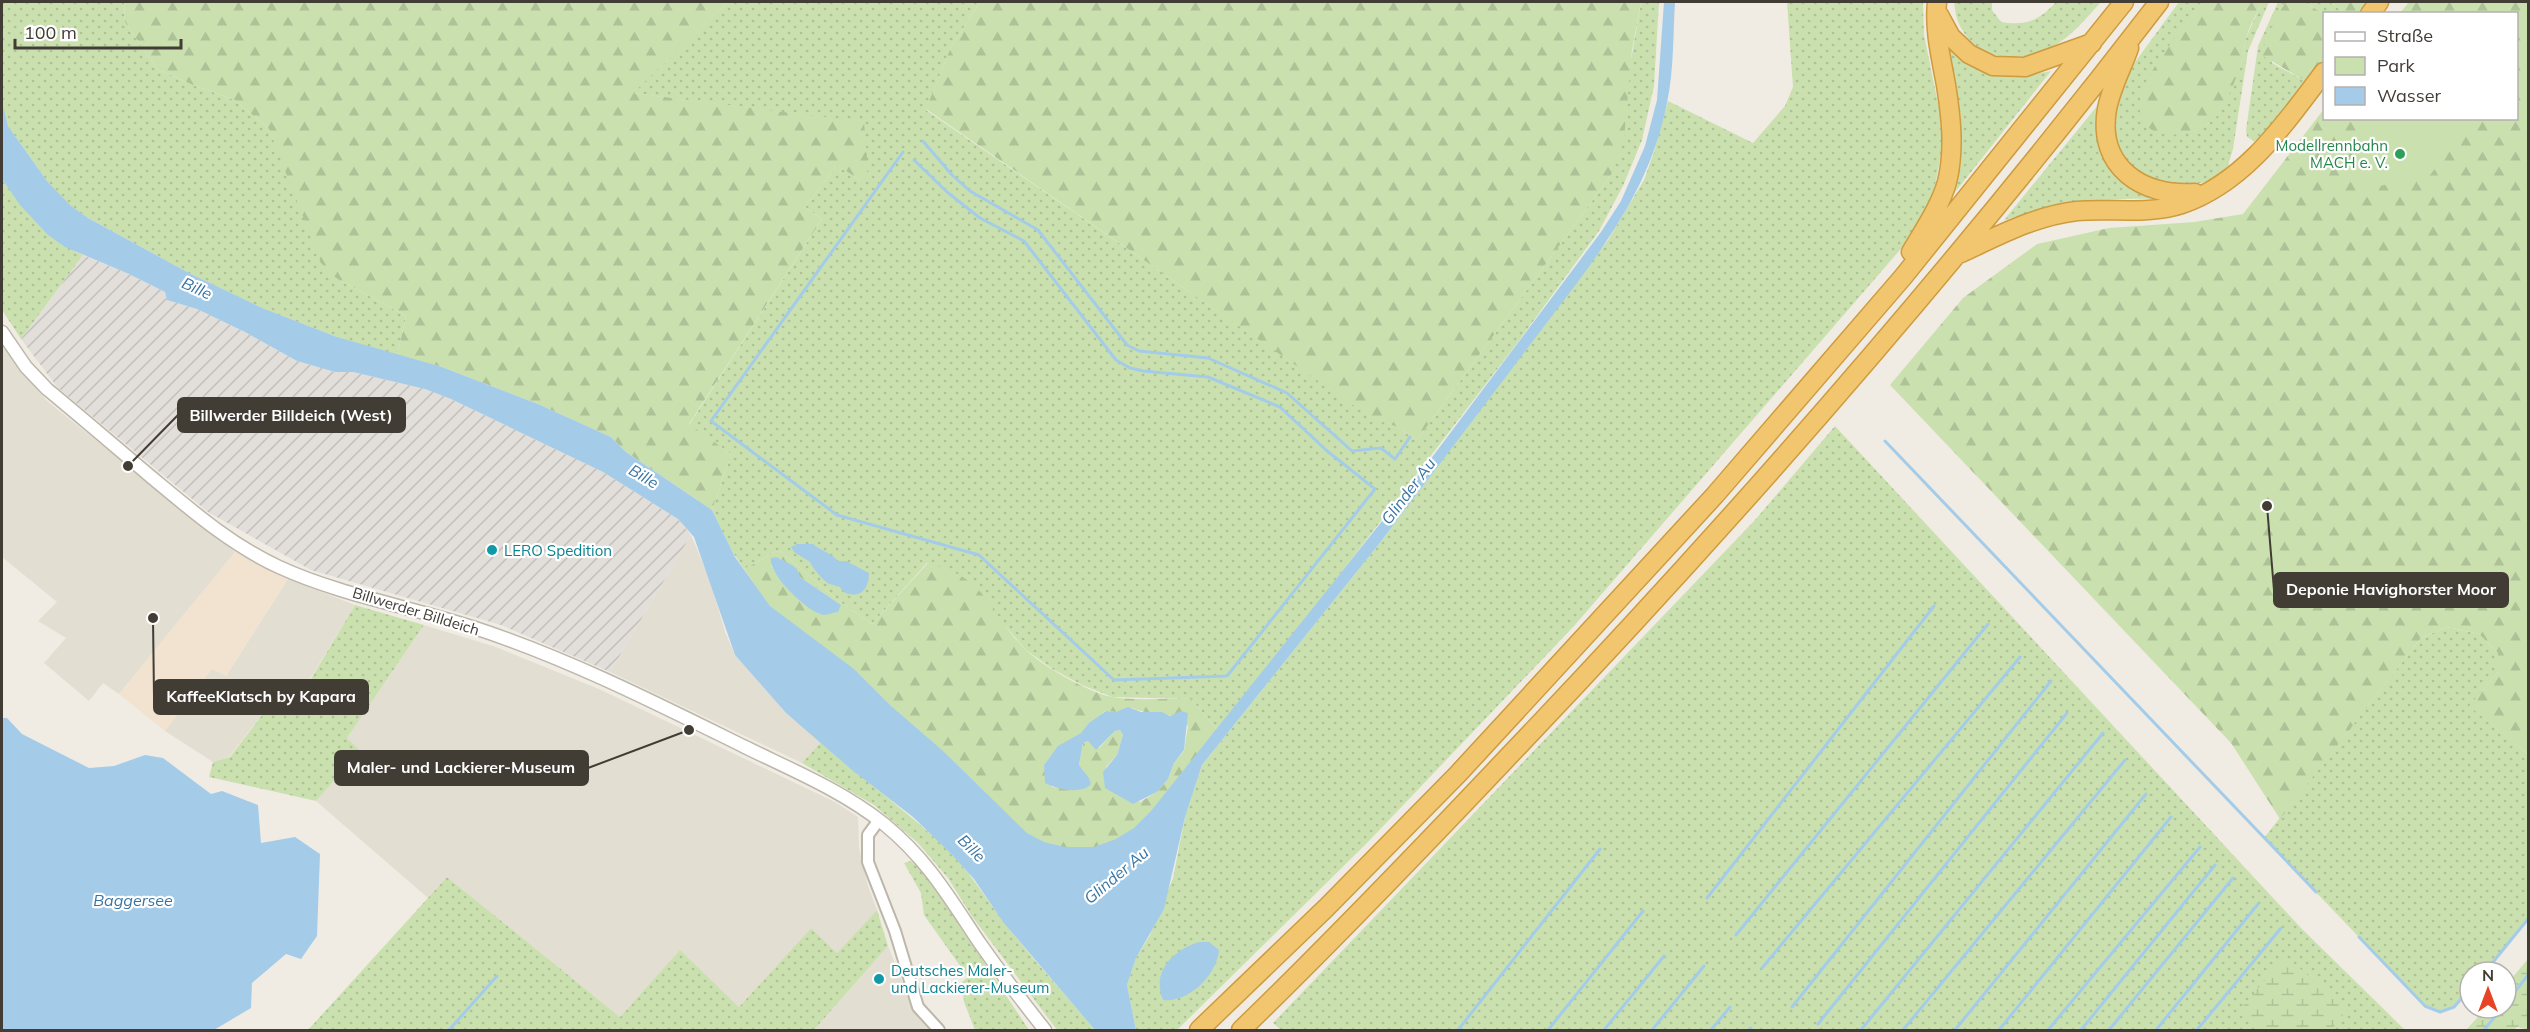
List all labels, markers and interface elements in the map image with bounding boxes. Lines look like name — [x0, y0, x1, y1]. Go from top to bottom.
scale bar — [15, 12, 182, 50]
legend — [2323, 12, 2518, 120]
text: 100 m — [24, 21, 77, 44]
text: Straße — [2377, 24, 2433, 47]
text: Park — [2377, 54, 2416, 77]
text: Wasser — [2377, 84, 2441, 107]
place label: Modellrennbahn MACH e. V. — [2276, 136, 2388, 172]
marker: Modellrennbahn MACH e. V. — [2393, 147, 2407, 161]
water label: Bille — [179, 272, 216, 304]
callout: Billwerder Billdeich (West) — [178, 398, 405, 432]
text: Billwerder Billdeich (West) — [189, 405, 393, 425]
water label: Glinder Au — [1377, 454, 1439, 528]
water label: Bille — [626, 459, 663, 493]
place label: LERO Spedition — [504, 541, 612, 560]
marker: LERO Spedition — [485, 543, 499, 557]
callout: Deponie Havighorster Moor — [2274, 573, 2508, 607]
text: Deponie Havighorster Moor — [2286, 579, 2497, 599]
street label: Billwerder Billdeich — [350, 583, 482, 639]
callout: KaffeeKlatsch by Kapara — [154, 680, 368, 714]
text: KaffeeKlatsch by Kapara — [166, 686, 356, 706]
callout: Maler- und Lackierer-Museum — [335, 751, 588, 785]
text: Maler- und Lackierer-Museum — [347, 757, 575, 777]
water label: Bille — [954, 830, 990, 866]
water label: Glinder Au — [1080, 842, 1152, 908]
water label: Baggersee — [93, 890, 173, 910]
north arrow — [2458, 960, 2518, 1020]
place label: Deutsches Maler- und Lackierer-Museum — [891, 961, 1049, 997]
text: N — [2482, 965, 2494, 985]
marker: Deutsches Maler- und Lackierer-Museum — [872, 972, 886, 986]

